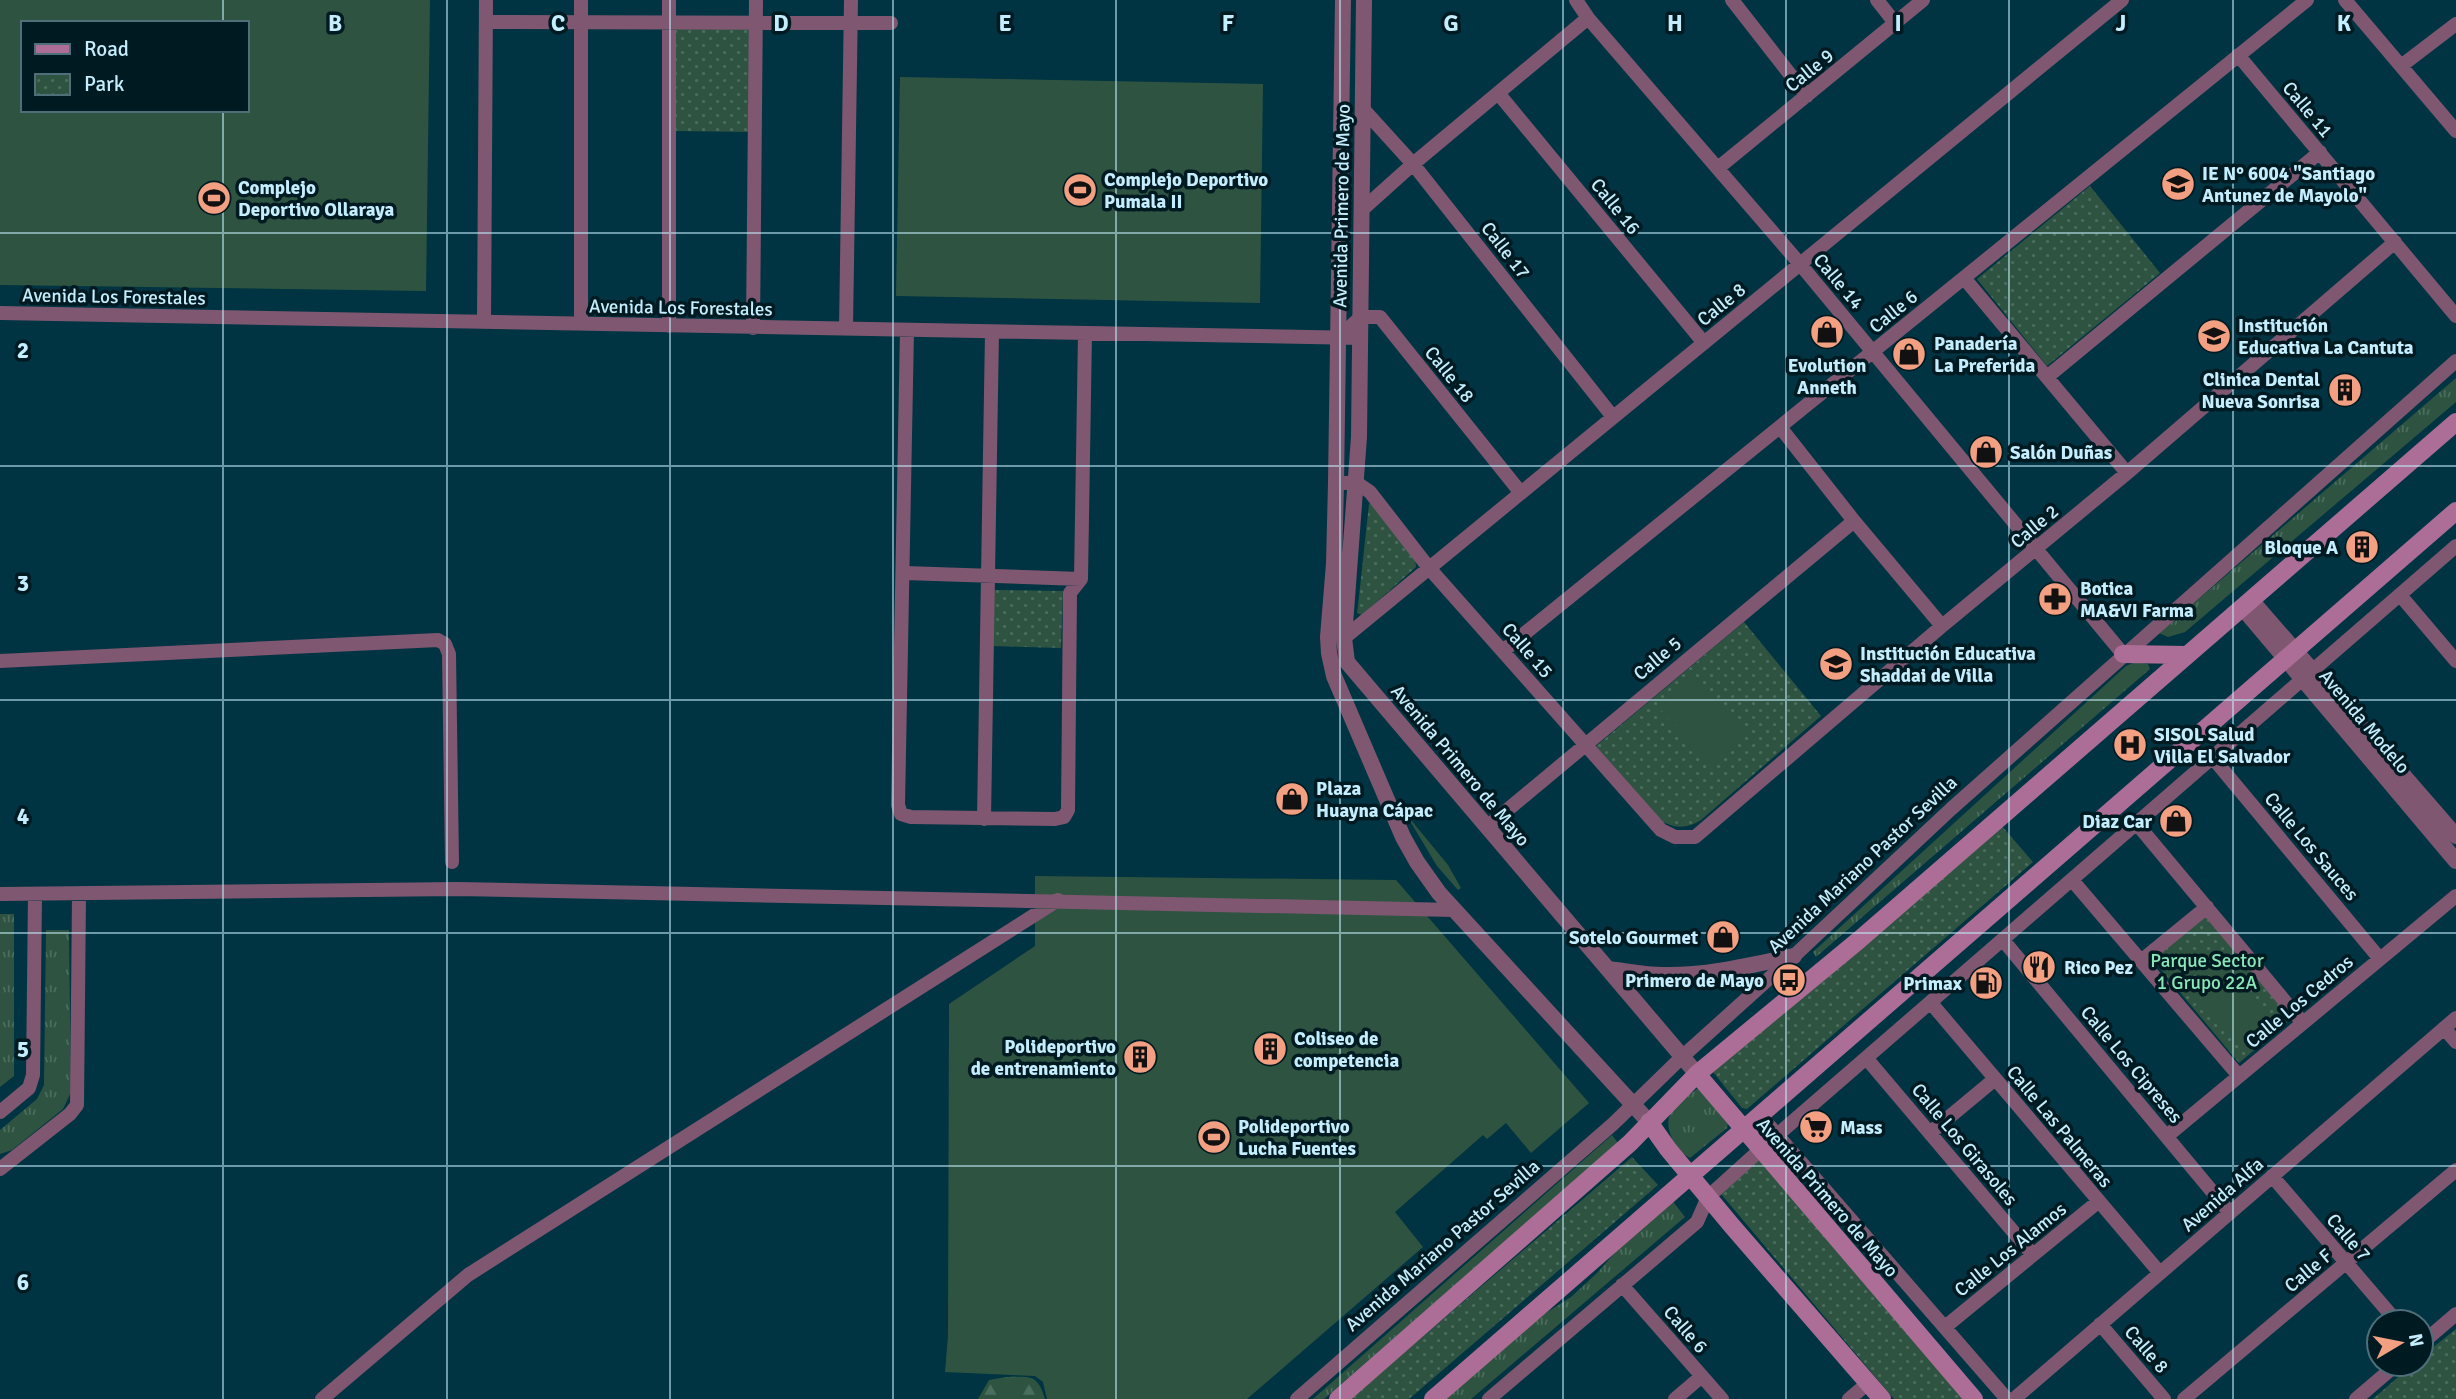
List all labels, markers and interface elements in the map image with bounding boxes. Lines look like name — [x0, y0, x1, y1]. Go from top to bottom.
text: B — [328, 9, 342, 38]
text: C — [551, 9, 565, 38]
text: D — [773, 9, 789, 38]
text: E — [998, 9, 1012, 38]
text: F — [1222, 9, 1234, 38]
text: G — [1443, 9, 1459, 38]
text: H — [1667, 9, 1683, 38]
text: I — [1894, 9, 1902, 38]
text: J — [2116, 9, 2126, 38]
text: K — [2337, 9, 2352, 38]
legend — [21, 21, 248, 112]
text: Road — [84, 36, 129, 62]
street label: Calle 9 — [1780, 44, 1839, 98]
text: Park — [84, 71, 125, 97]
street label: Calle 11 — [2277, 77, 2338, 143]
street label: Avenida Primero de Mayo — [1328, 104, 1356, 308]
place label: IE N° 6004 "Santiago Antunez de Mayolo" — [2202, 162, 2375, 208]
school or university icon: IE N° 6004 "Santiago Antunez de Mayolo" — [2159, 165, 2197, 203]
place label: Complejo Deportivo Pumala II — [1104, 168, 1268, 214]
sports icon: Complejo Deportivo Pumala II — [1061, 171, 1099, 209]
street label: Calle 16 — [1585, 173, 1645, 240]
place label: Complejo Deportivo Ollaraya — [238, 176, 394, 222]
sports icon: Complejo Deportivo Ollaraya — [195, 179, 233, 217]
street label: Calle 17 — [1475, 217, 1535, 284]
street label: Calle 14 — [1808, 249, 1869, 315]
street label: Calle 8 — [1692, 278, 1751, 332]
street label: Avenida Los Forestales — [22, 283, 206, 311]
street label: Calle 6 — [1864, 285, 1923, 339]
street label: Avenida Los Forestales — [589, 294, 773, 322]
shop icon: Evolution Anneth — [1808, 313, 1846, 351]
place label: Institución Educativa La Cantuta — [2238, 314, 2414, 360]
school or university icon: Institución Educativa La Cantuta — [2195, 317, 2233, 355]
place label: Panadería La Preferida — [1934, 332, 2036, 378]
shop icon: Panadería La Preferida — [1890, 335, 1928, 373]
text: 2 — [17, 336, 29, 365]
street label: Calle 18 — [1419, 341, 1479, 408]
place label: Evolution Anneth — [1788, 354, 1866, 400]
place label: Clinica Dental Nueva Sonrisa — [2202, 368, 2320, 414]
building icon: Clinica Dental Nueva Sonrisa — [2326, 371, 2364, 409]
shop icon: Salón Duñas — [1967, 433, 2005, 471]
place label: Salón Duñas — [2010, 441, 2112, 465]
street label: Calle 2 — [2006, 500, 2064, 554]
building icon: Bloque A — [2343, 528, 2381, 566]
place label: Bloque A — [2264, 536, 2338, 560]
text: 3 — [17, 569, 29, 598]
place label: Botica MA&VI Farma — [2080, 577, 2194, 623]
pharmacy icon: Botica MA&VI Farma — [2036, 580, 2074, 618]
street label: Calle 15 — [1497, 618, 1558, 683]
street label: Calle 5 — [1629, 632, 1687, 686]
place label: Institución Educativa Shaddai de Villa — [1860, 642, 2036, 688]
school or university icon: Institución Educativa Shaddai de Villa — [1817, 645, 1855, 683]
street label: Avenida Modelo — [2314, 665, 2415, 779]
street label: Avenida Primero de Mayo — [1385, 680, 1535, 852]
place label: SISOL Salud Villa El Salvador — [2154, 723, 2291, 769]
hospital icon: SISOL Salud Villa El Salvador — [2111, 726, 2149, 764]
street label: Avenida Mariano Pastor Sevilla — [1763, 771, 1962, 959]
place label: Plaza Huayna Cápac — [1316, 777, 1433, 823]
shop icon: Plaza Huayna Cápac — [1273, 780, 1311, 818]
street label: Calle Los Sauces — [2259, 787, 2364, 906]
text: 4 — [17, 802, 29, 831]
shop icon: Diaz Car — [2157, 802, 2195, 840]
place label: Diaz Car — [2082, 810, 2152, 834]
shop icon: Sotelo Gourmet — [1704, 918, 1742, 956]
place label: Sotelo Gourmet — [1569, 926, 1698, 950]
restaurant icon: Rico Pez — [2020, 948, 2058, 986]
park label: Parque Sector 1 Grupo 22A — [2150, 949, 2264, 995]
street label: Calle Los Cedros — [2241, 950, 2358, 1054]
place label: Rico Pez — [2064, 956, 2134, 980]
bus stop icon: Primero de Mayo — [1770, 961, 1808, 999]
fuel station icon: Primax — [1967, 964, 2005, 1002]
place label: Primero de Mayo — [1625, 969, 1764, 993]
place label: Primax — [1903, 972, 1963, 996]
street label: Calle Los Cipreses — [2075, 1001, 2187, 1128]
place label: Coliseo de competencia — [1294, 1027, 1399, 1073]
building icon: Coliseo de competencia — [1251, 1030, 1289, 1068]
text: 5 — [17, 1035, 29, 1064]
place label: Polideportivo de entrenamiento — [971, 1035, 1116, 1081]
building icon: Polideportivo de entrenamiento — [1121, 1038, 1159, 1076]
street label: Calle Las Palmeras — [2001, 1061, 2117, 1193]
street label: Calle Los Girasoles — [1906, 1079, 2022, 1211]
supermarket icon: Mass — [1797, 1108, 1835, 1146]
street label: Avenida Primero de Mayo — [1751, 1113, 1903, 1283]
place label: Polideportivo Lucha Fuentes — [1238, 1115, 1356, 1161]
place label: Mass — [1840, 1116, 1882, 1140]
sports icon: Polideportivo Lucha Fuentes — [1195, 1118, 1233, 1156]
street label: Avenida Alfa — [2176, 1152, 2269, 1237]
street label: Avenida Mariano Pastor Sevilla — [1340, 1155, 1545, 1337]
street label: Calle Los Alamos — [1950, 1197, 2072, 1302]
street label: Calle 7 — [2321, 1209, 2376, 1267]
street label: Calle F — [2280, 1244, 2338, 1298]
text: 6 — [17, 1268, 29, 1297]
street label: Calle 6 — [1658, 1301, 1713, 1359]
north arrow — [2365, 1308, 2435, 1378]
street label: Calle 8 — [2119, 1321, 2174, 1379]
text: N — [2403, 1332, 2429, 1349]

